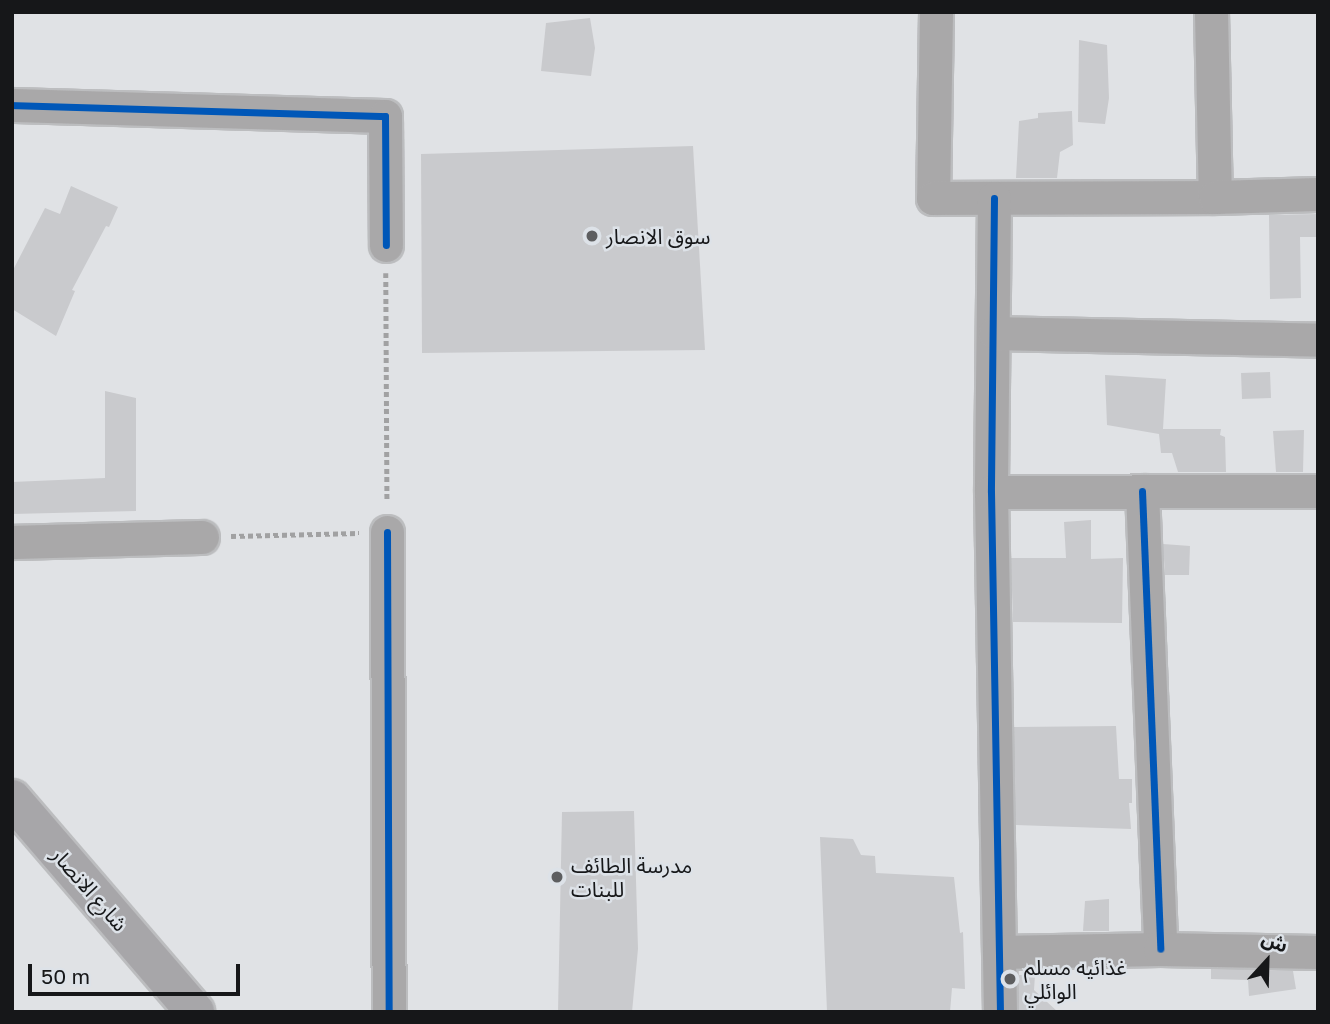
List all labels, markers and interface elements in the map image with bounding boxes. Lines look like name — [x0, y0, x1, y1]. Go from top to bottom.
place label: سوق الانصار — [606, 223, 710, 249]
marker: سوق الانصار — [584, 228, 600, 244]
street label: شارع الانصار — [47, 842, 133, 936]
place label: مدرسة الطائف للبنات — [571, 852, 692, 902]
marker: مدرسة الطائف للبنات — [549, 869, 565, 885]
north arrow — [1232, 926, 1302, 996]
text: ش — [1259, 926, 1291, 957]
scale bar — [32, 950, 243, 994]
place label: غذائيه مسلم الوائلي — [1024, 954, 1127, 1004]
text: 50 m — [41, 963, 90, 989]
marker: غذائيه مسلم الوائلي — [1002, 971, 1018, 987]

